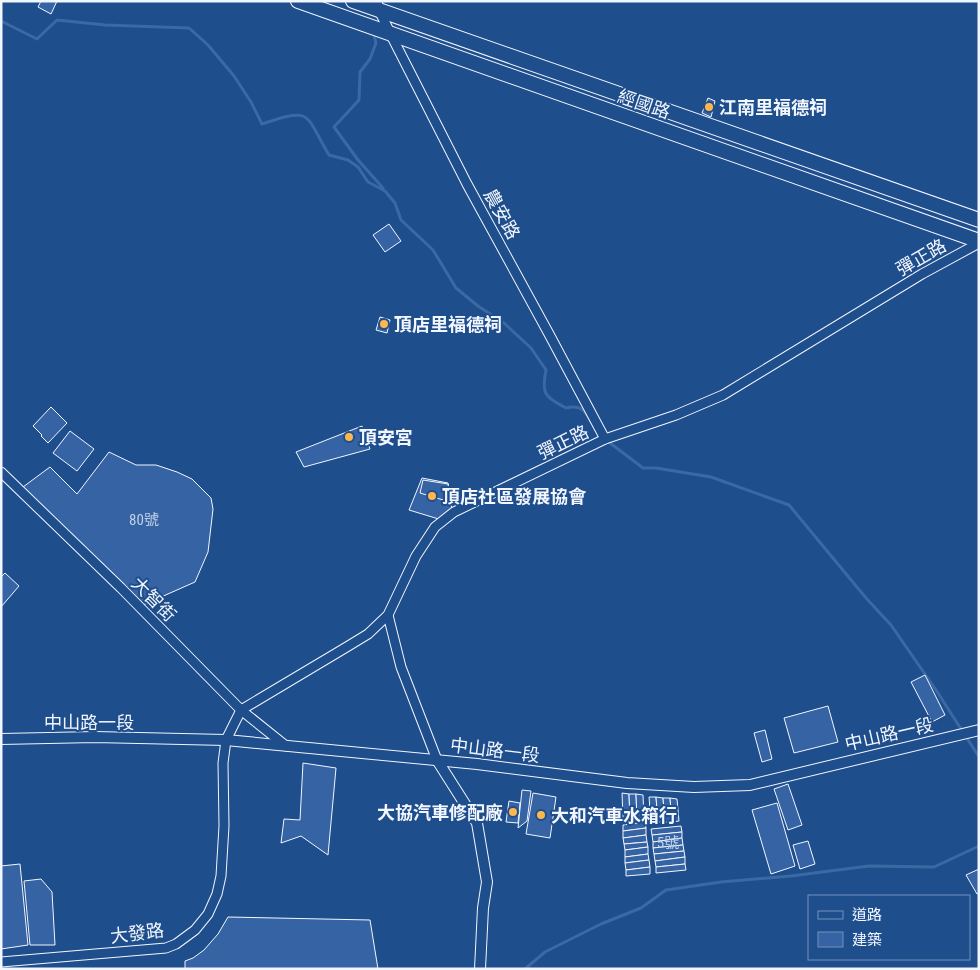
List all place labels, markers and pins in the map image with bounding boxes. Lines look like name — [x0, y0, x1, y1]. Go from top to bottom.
place label: 江南里福德祠 — [719, 97, 827, 118]
marker: 江南里福德祠 — [703, 101, 715, 113]
place label: 頂店里福德祠 — [394, 314, 502, 335]
marker: 頂店里福德祠 — [378, 318, 390, 330]
place label: 頂安宮 — [359, 427, 413, 448]
marker: 頂安宮 — [343, 431, 355, 443]
place label: 頂店社區發展協會 — [442, 486, 587, 507]
marker: 頂店社區發展協會 — [426, 490, 438, 502]
place label: 大協汽車修配廠 — [377, 802, 503, 823]
place label: 大和汽車水箱行 — [551, 805, 677, 826]
marker: 大協汽車修配廠 — [507, 806, 519, 818]
marker: 大和汽車水箱行 — [535, 809, 547, 821]

